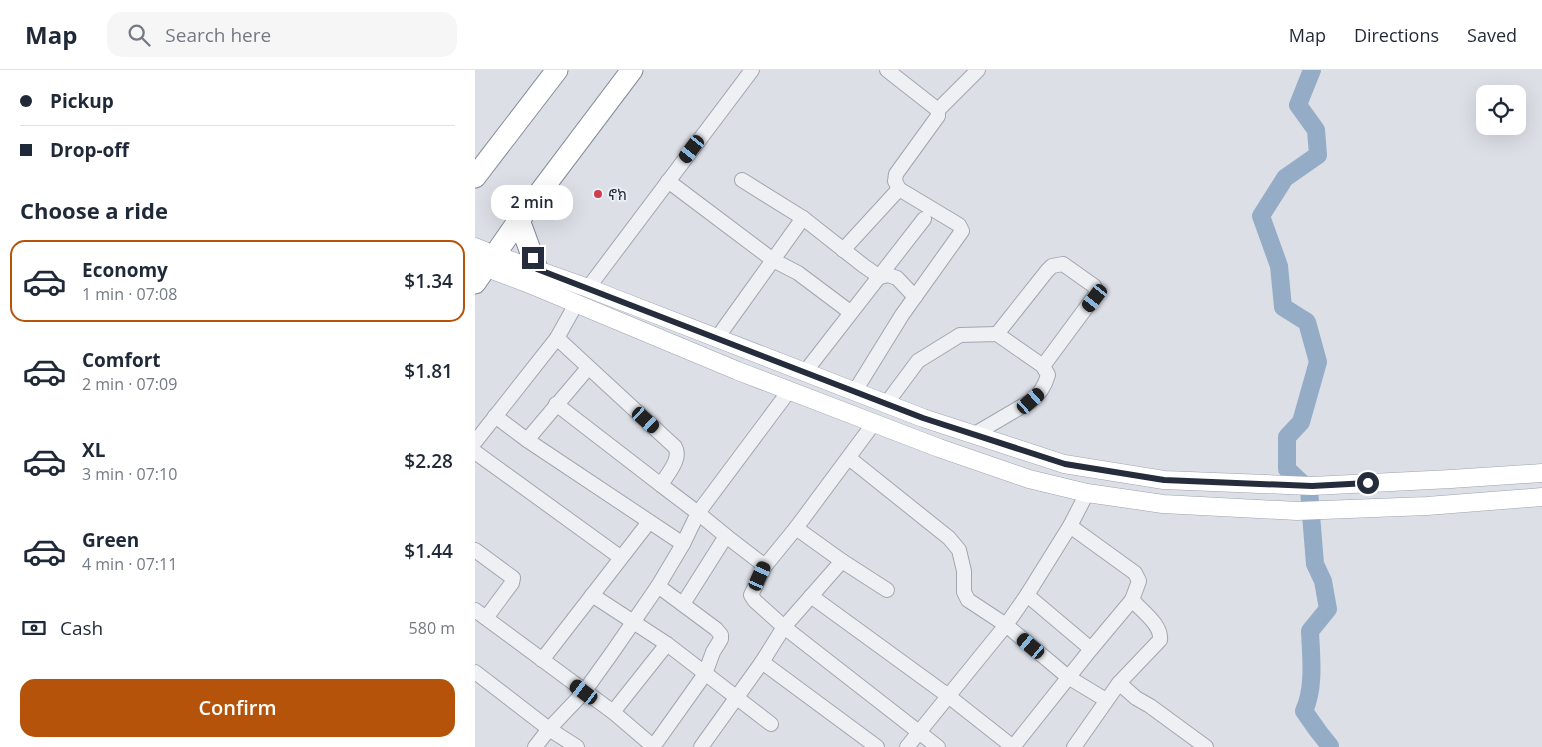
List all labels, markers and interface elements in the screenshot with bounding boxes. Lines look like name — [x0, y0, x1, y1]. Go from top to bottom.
search box — [107, 12, 457, 57]
text: Map — [25, 18, 77, 51]
icon: search — [125, 21, 153, 49]
text: Search here — [165, 22, 271, 48]
text: Map — [1289, 23, 1326, 47]
text: Directions — [1354, 23, 1439, 47]
text: Saved — [1467, 23, 1517, 47]
map controls — [1476, 85, 1526, 135]
button: locate — [1476, 85, 1526, 135]
text: Pickup — [50, 88, 114, 114]
car — [676, 133, 707, 165]
text: Drop-off — [50, 137, 129, 163]
place label: ኖክ — [608, 184, 627, 204]
callout: 2 min — [492, 186, 574, 220]
marker: ኖክ — [592, 188, 604, 200]
text: 2 min — [510, 191, 554, 213]
text: Choose a ride — [20, 195, 168, 225]
route end — [522, 247, 544, 269]
text: Economy — [82, 257, 168, 283]
icon: car — [22, 259, 67, 304]
text: $1.34 — [404, 268, 453, 294]
car — [1079, 282, 1110, 314]
text: 1 min · 07:08 — [82, 283, 177, 305]
text: Comfort — [82, 347, 161, 373]
icon: car — [22, 349, 67, 394]
text: $1.81 — [404, 358, 453, 384]
text: 2 min · 07:09 — [82, 373, 177, 395]
car — [1014, 385, 1047, 417]
car — [629, 404, 662, 436]
text: XL — [82, 437, 105, 463]
icon: car — [22, 439, 67, 484]
text: $2.28 — [404, 448, 453, 474]
text: 3 min · 07:10 — [82, 463, 177, 485]
route start — [1357, 472, 1379, 494]
text: Green — [82, 527, 139, 553]
icon: car — [22, 529, 67, 574]
text: $1.44 — [404, 538, 453, 564]
text: 4 min · 07:11 — [82, 553, 177, 575]
car — [747, 559, 772, 593]
icon: cash — [20, 614, 48, 642]
text: Cash — [60, 615, 103, 641]
text: 580 m — [409, 617, 455, 639]
car — [1014, 631, 1047, 661]
car — [567, 677, 600, 707]
button: Confirm — [20, 679, 455, 737]

